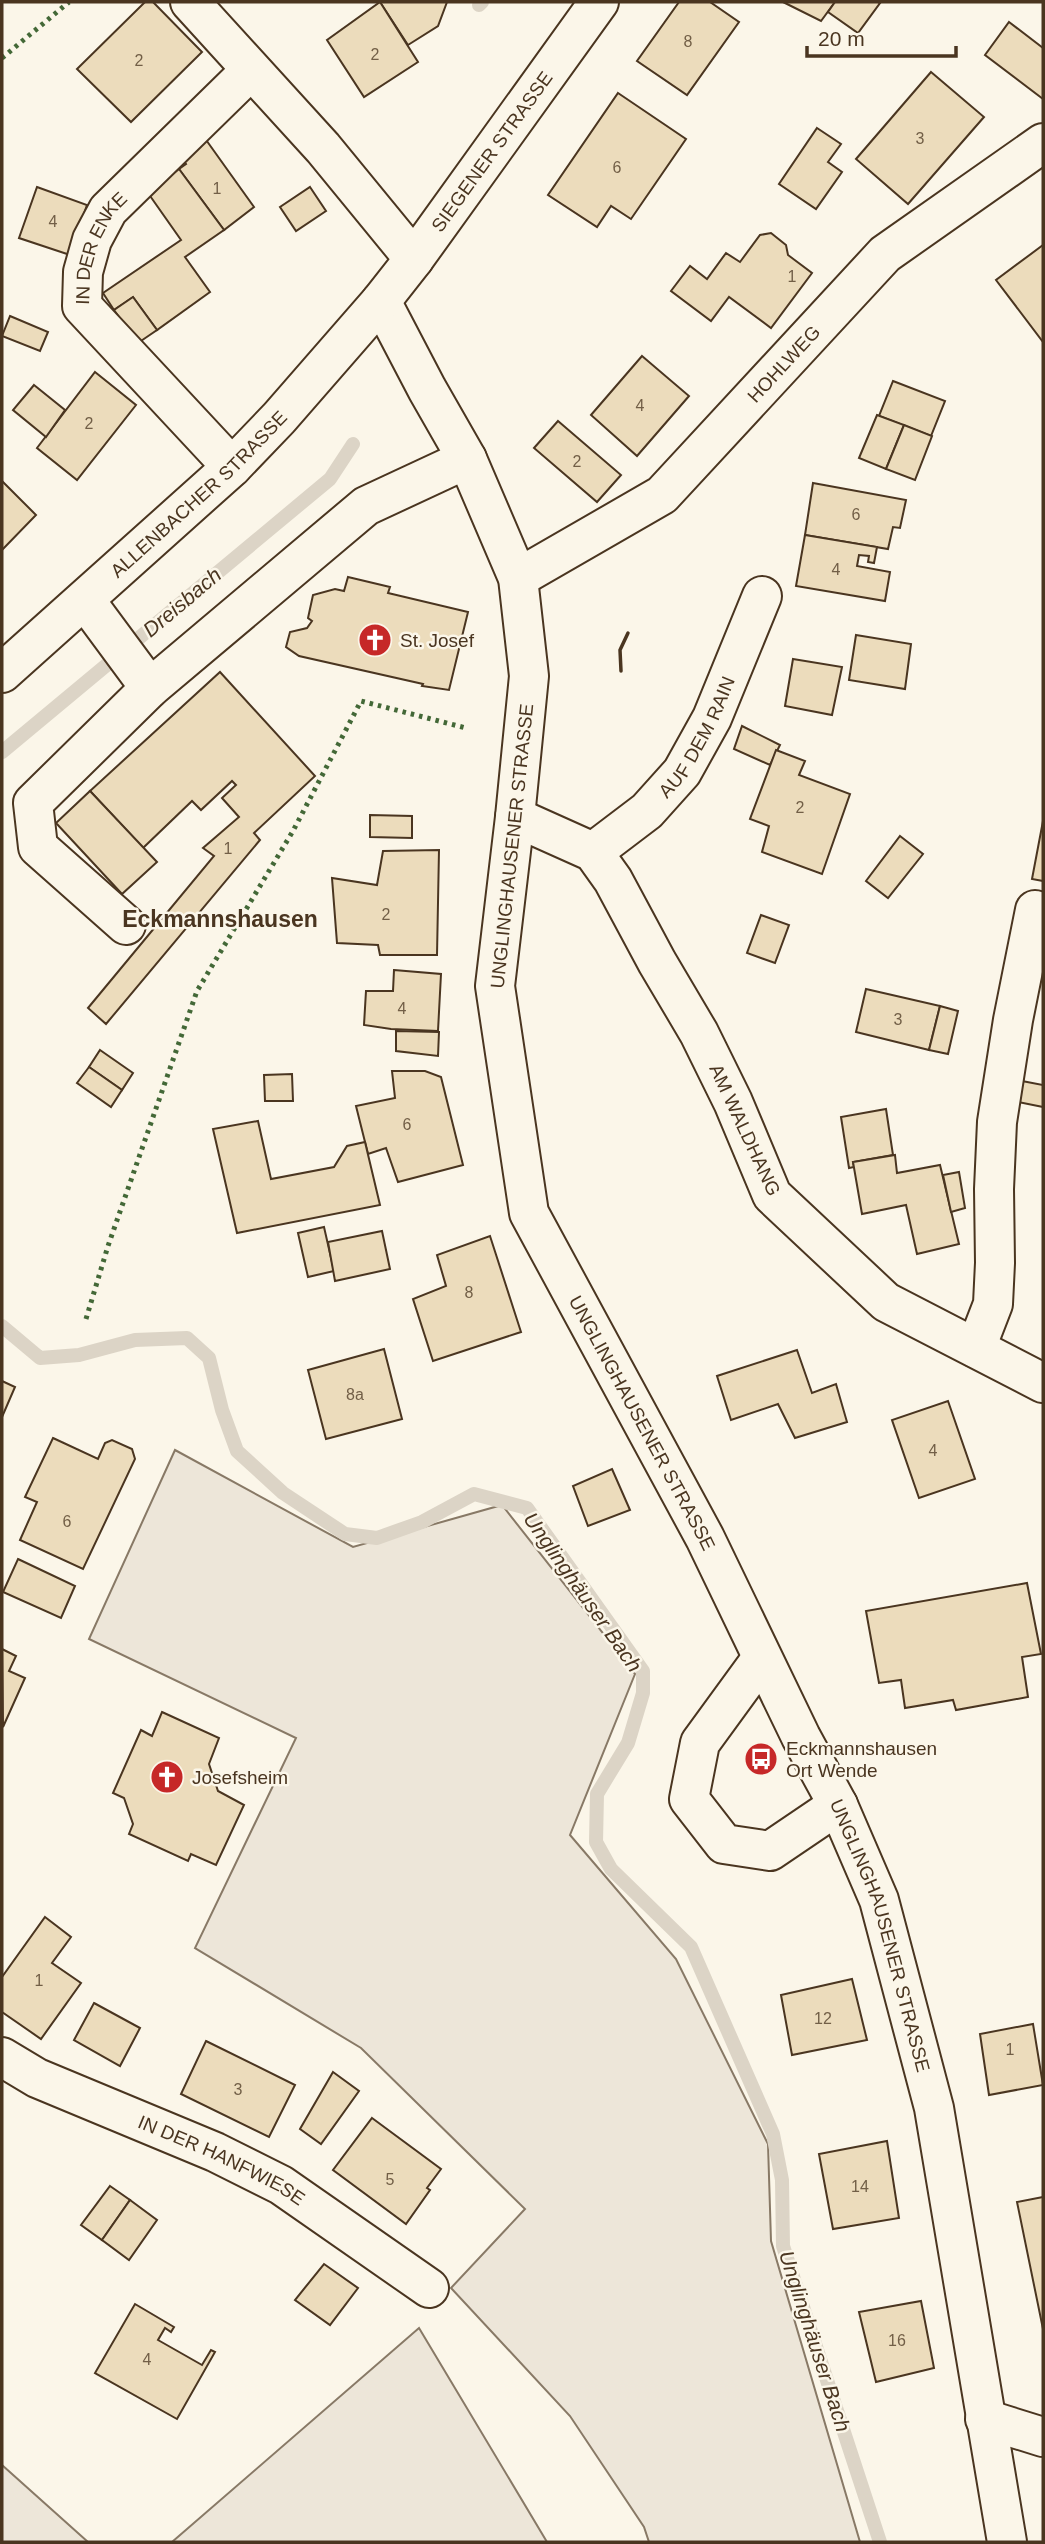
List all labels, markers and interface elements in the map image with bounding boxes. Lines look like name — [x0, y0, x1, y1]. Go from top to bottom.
scale bar — [807, 14, 956, 58]
text: 20 m — [818, 27, 865, 50]
house number: 8 — [684, 33, 693, 50]
house number: 2 — [371, 46, 380, 63]
house number: 2 — [135, 52, 144, 69]
street label: SIEGENER STRASSE — [427, 67, 556, 235]
house number: 3 — [916, 130, 925, 147]
house number: 6 — [613, 159, 622, 176]
house number: 1 — [213, 180, 222, 197]
street label: IN DER ENKE — [72, 187, 131, 305]
house number: 4 — [49, 213, 58, 230]
house number: 1 — [788, 268, 797, 285]
street label: HOHLWEG — [743, 321, 824, 406]
house number: 4 — [636, 397, 645, 414]
street label: ALLENBACHER STRASSE — [106, 406, 291, 581]
house number: 2 — [85, 415, 94, 432]
house number: 2 — [573, 453, 582, 470]
house number: 6 — [852, 506, 861, 523]
house number: 4 — [832, 561, 841, 578]
water label: Dreisbach — [138, 563, 226, 641]
church icon: St. Josef — [356, 621, 394, 659]
place label: St. Josef — [400, 630, 475, 651]
street label: AUF DEM RAIN — [654, 673, 738, 802]
street label: UNGLINGHAUSENER STRASSE — [487, 703, 537, 989]
house number: 2 — [796, 799, 805, 816]
house number: 1 — [224, 840, 233, 857]
district label: Eckmannshausen — [122, 906, 318, 932]
house number: 2 — [382, 906, 391, 923]
house number: 4 — [398, 1000, 407, 1017]
house number: 3 — [894, 1011, 903, 1028]
street label: AM WALDHANG — [705, 1061, 785, 1199]
house number: 6 — [403, 1116, 412, 1133]
house number: 8 — [465, 1284, 474, 1301]
street label: UNGLINGHAUSENER STRASSE — [565, 1292, 720, 1554]
house number: 8a — [346, 1386, 364, 1403]
house number: 4 — [929, 1442, 938, 1459]
water label: Unglinghäuser Bach — [519, 1508, 647, 1676]
house number: 6 — [63, 1513, 72, 1530]
place label: Eckmannshausen Ort Wende — [786, 1738, 937, 1781]
bus stop icon: Eckmannshausen Ort Wende — [742, 1740, 780, 1778]
church icon: Josefsheim — [148, 1758, 186, 1796]
place label: Josefsheim — [192, 1767, 288, 1788]
street label: UNGLINGHAUSENER STRASSE — [826, 1796, 934, 2074]
house number: 1 — [35, 1972, 44, 1989]
house number: 12 — [814, 2010, 832, 2027]
house number: 1 — [1006, 2041, 1015, 2058]
house number: 3 — [234, 2081, 243, 2098]
street label: IN DER HANFWIESE — [135, 2111, 309, 2209]
house number: 5 — [386, 2171, 395, 2188]
house number: 14 — [851, 2178, 869, 2195]
water label: Unglinghäuser Bach — [775, 2248, 855, 2434]
house number: 16 — [888, 2332, 906, 2349]
house number: 4 — [143, 2351, 152, 2368]

